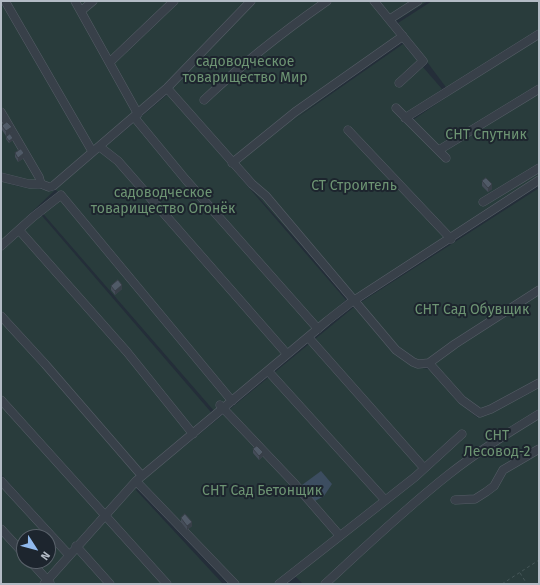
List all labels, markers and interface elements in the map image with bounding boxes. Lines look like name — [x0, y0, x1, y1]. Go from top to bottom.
park label: садоводческое товарищество Мир — [182, 54, 308, 86]
park label: СНТ Спутник — [445, 127, 527, 143]
park label: СТ Строитель — [311, 178, 397, 194]
park label: садоводческое товарищество Огонёк — [91, 185, 235, 218]
park label: СНТ Сад Обувщик — [415, 302, 529, 318]
park label: СНТ Лесовод-2 — [464, 428, 530, 460]
park label: СНТ Сад Бетонщик — [202, 483, 322, 499]
north arrow — [16, 529, 56, 569]
text: N — [38, 549, 53, 563]

